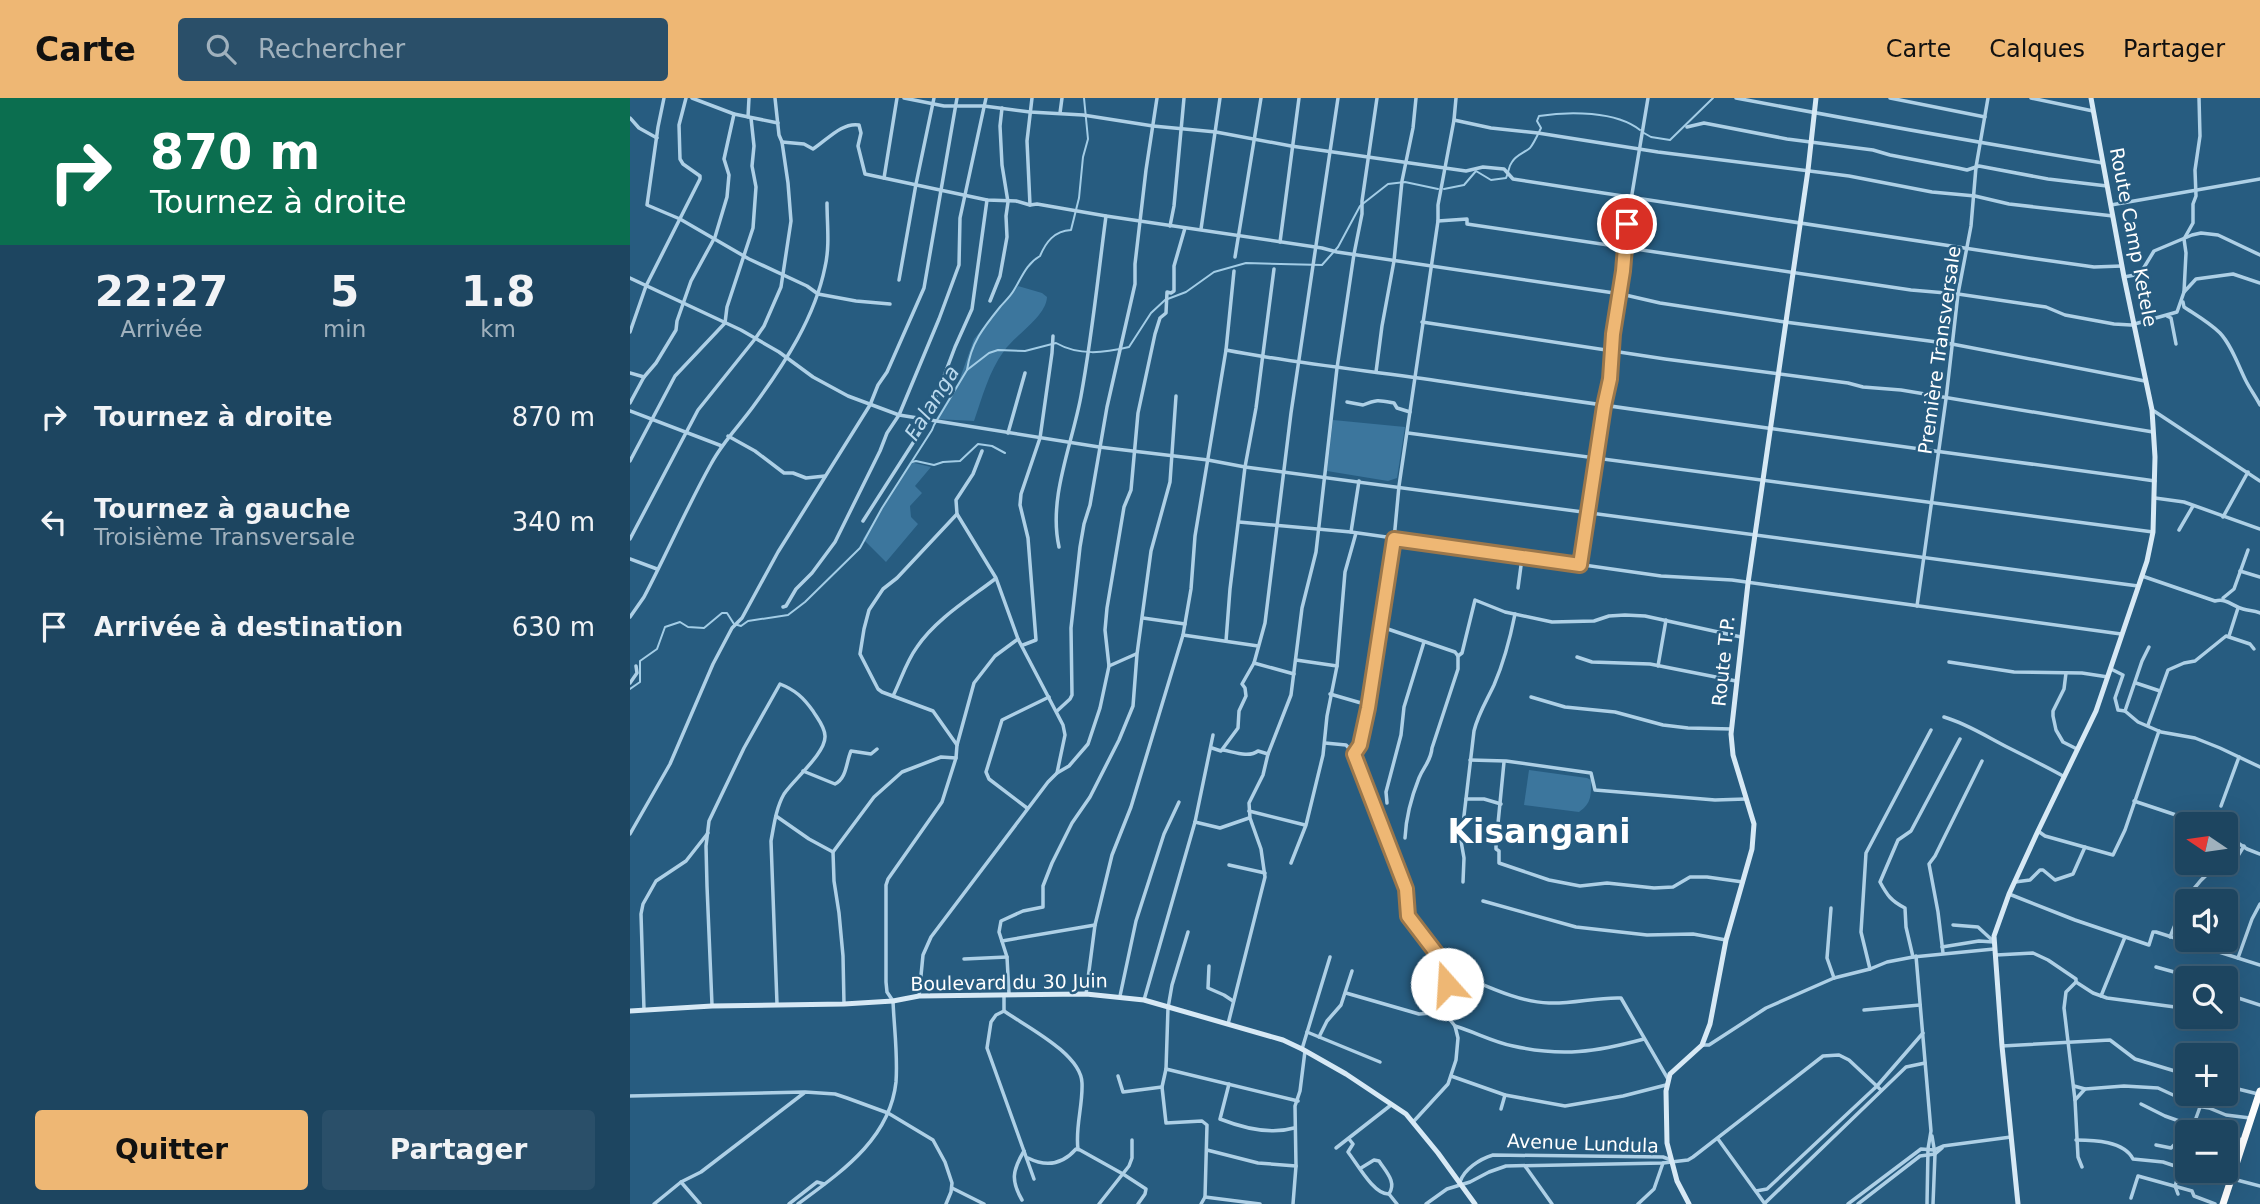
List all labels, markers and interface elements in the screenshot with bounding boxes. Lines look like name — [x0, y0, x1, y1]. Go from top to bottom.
search box — [178, 18, 668, 81]
text: Carte — [35, 30, 136, 69]
icon: search — [202, 30, 240, 68]
text: Rechercher — [258, 34, 405, 64]
text: Carte — [1886, 35, 1951, 63]
text: Calques — [1989, 35, 2085, 63]
text: Partager — [2123, 35, 2225, 63]
text: 870 m — [150, 124, 320, 181]
icon: right — [35, 126, 126, 217]
street label: Route Camp Ketele — [2106, 146, 2162, 328]
text: Tournez à droite — [150, 183, 407, 221]
pin — [1597, 194, 1657, 254]
icon: arrive — [1608, 205, 1646, 243]
street label: Première Transversale — [1913, 244, 1965, 456]
text: 22:27 — [95, 267, 228, 316]
text: 5 — [330, 267, 359, 316]
text: 1.8 — [461, 267, 535, 316]
text: Arrivée — [120, 316, 203, 342]
text: min — [323, 316, 366, 342]
text: km — [480, 316, 516, 342]
water label: Falanga — [900, 361, 964, 445]
icon: right — [35, 398, 73, 436]
text: Tournez à droite — [94, 402, 333, 432]
text: 870 m — [512, 402, 595, 432]
text: Tournez à gauche — [94, 494, 351, 524]
icon: left — [35, 503, 73, 541]
text: 340 m — [512, 507, 595, 537]
text: Troisième Transversale — [94, 524, 355, 550]
icon: arrive — [35, 608, 73, 646]
text: Arrivée à destination — [94, 612, 403, 642]
text: 630 m — [512, 612, 595, 642]
street label: Route T.P. — [1707, 615, 1739, 707]
district label: Kisangani — [1448, 812, 1630, 851]
north arrow — [2175, 812, 2238, 875]
map controls — [2175, 812, 2238, 1183]
button: sound — [2175, 889, 2238, 952]
position arrow — [1410, 947, 1484, 1021]
button: search — [2175, 966, 2238, 1029]
street label: Boulevard du 30 Juin — [910, 969, 1108, 995]
button: + — [2175, 1043, 2238, 1106]
button: Quitter — [35, 1110, 308, 1190]
button: Partager — [322, 1110, 595, 1190]
button: − — [2175, 1120, 2238, 1183]
street label: Avenue Lundula — [1507, 1129, 1659, 1157]

